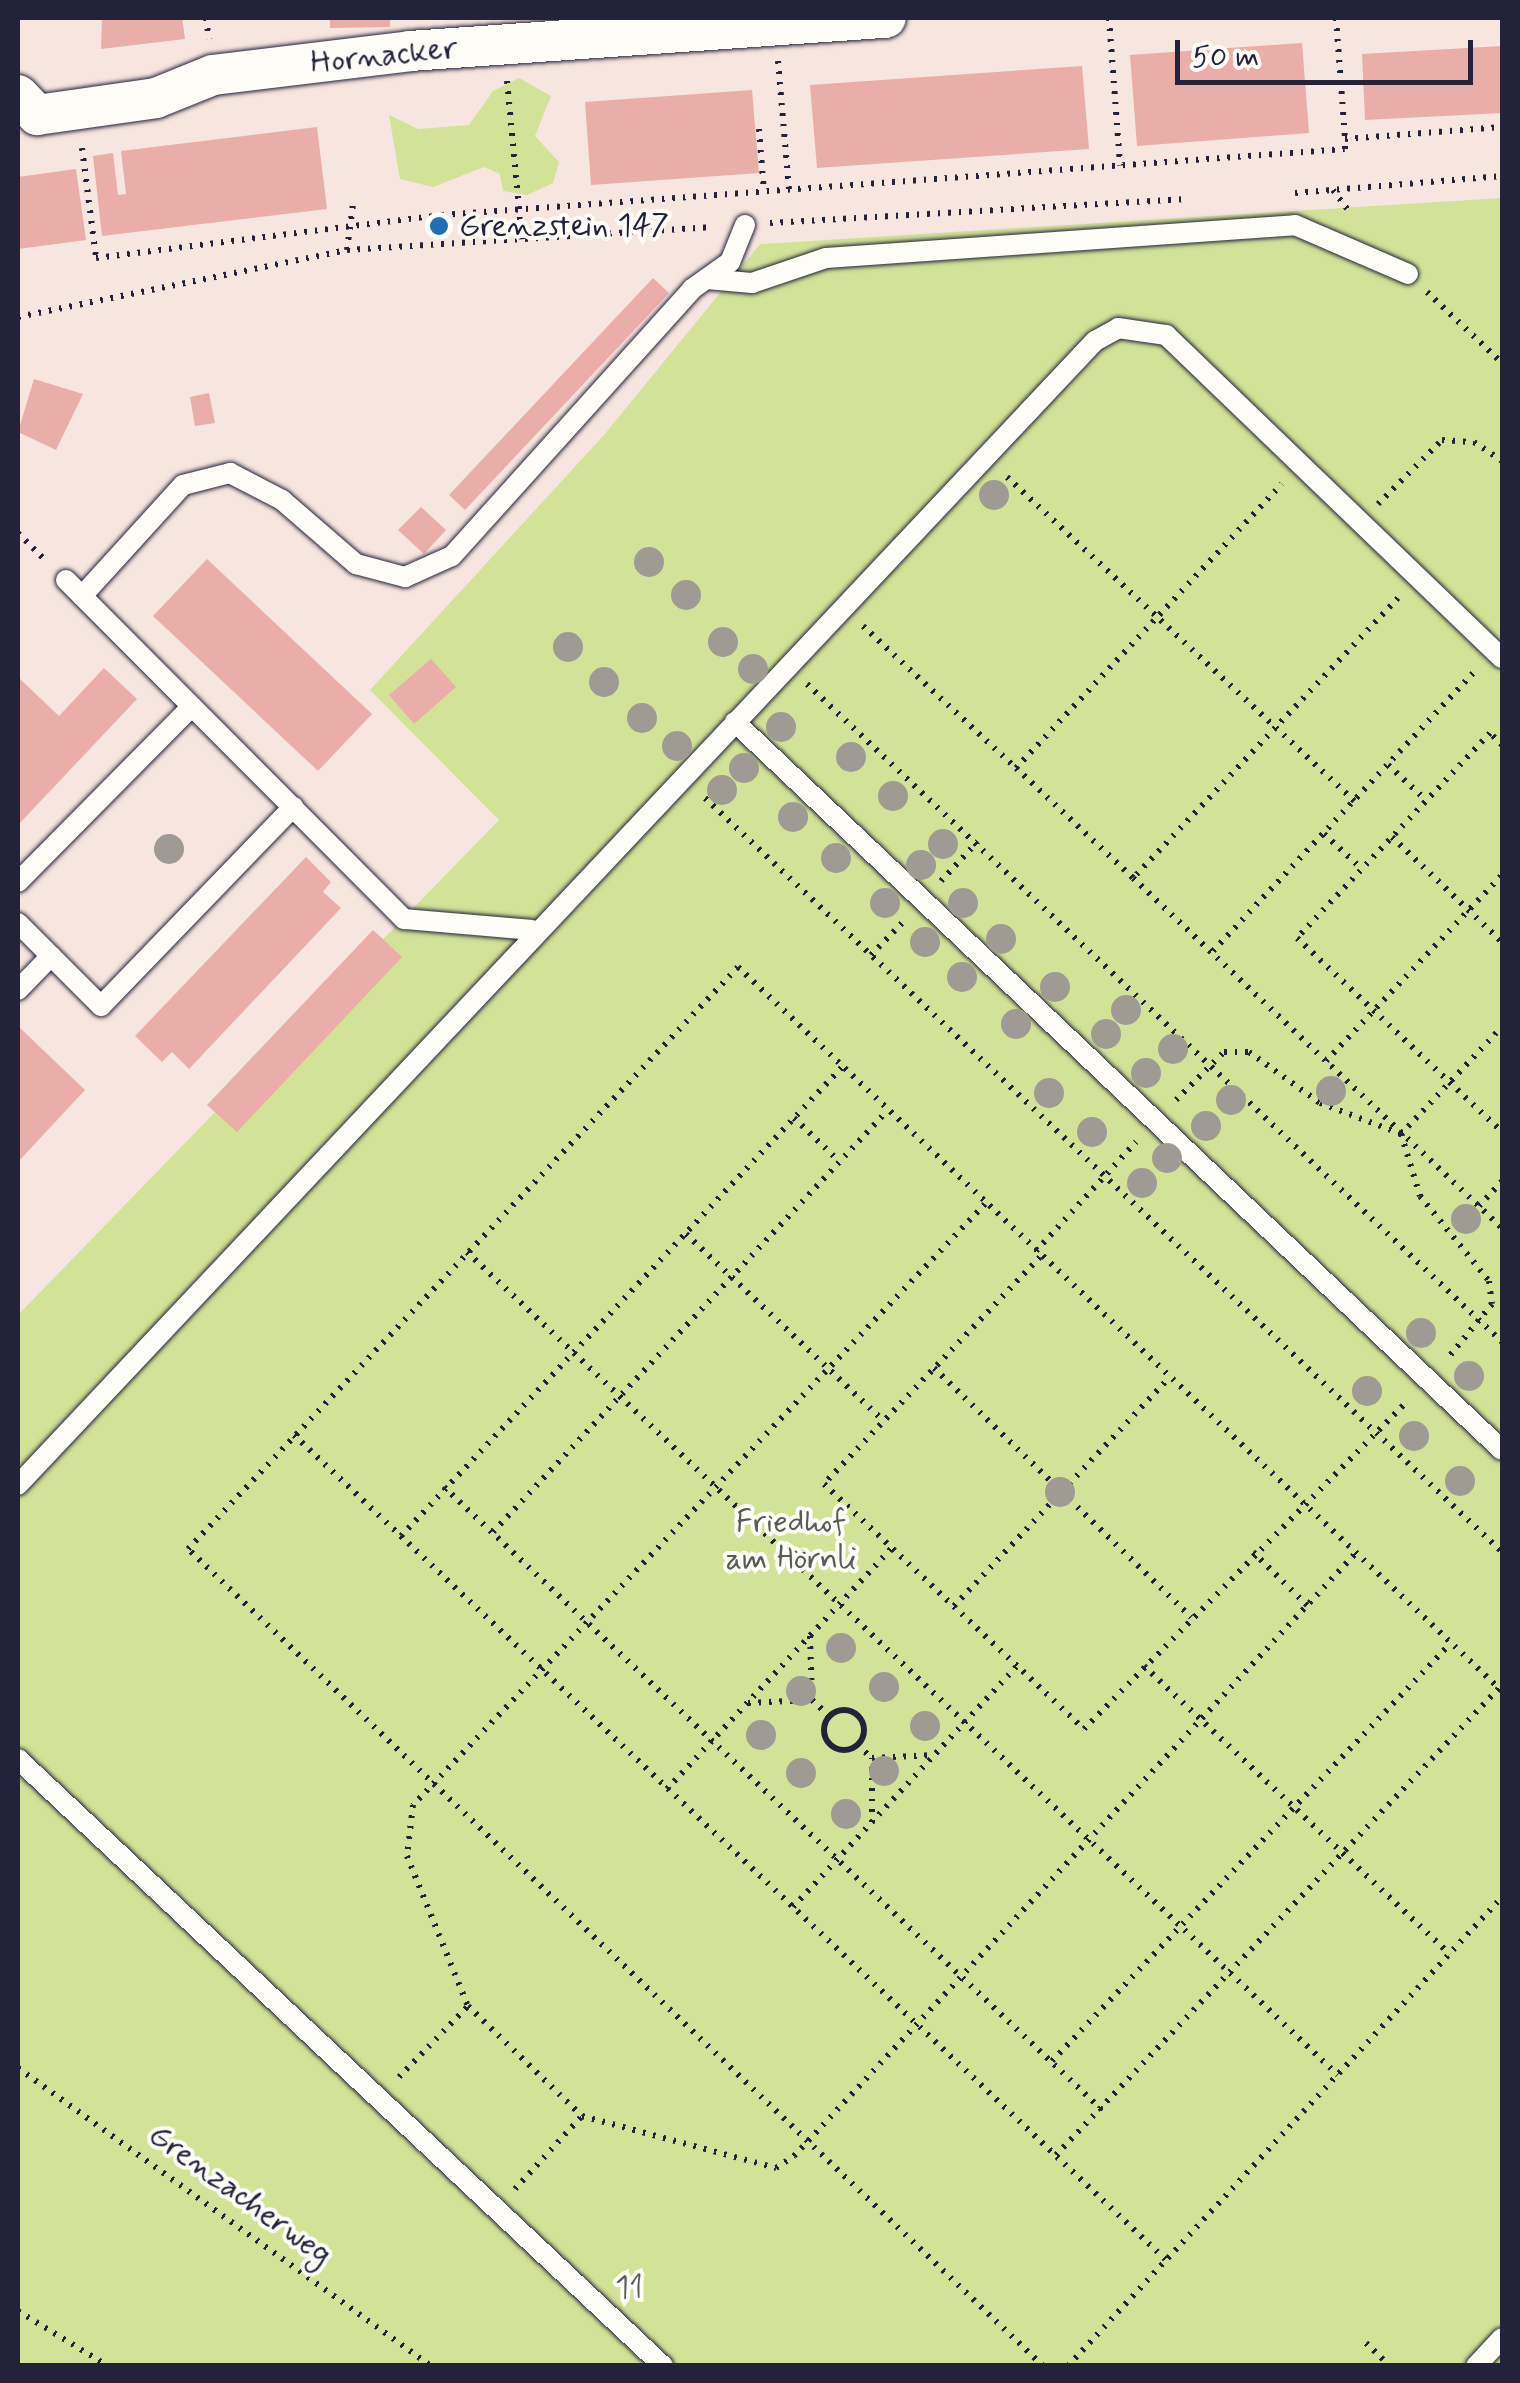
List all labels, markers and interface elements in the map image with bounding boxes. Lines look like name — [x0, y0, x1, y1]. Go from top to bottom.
scale bar — [1180, 20, 1478, 82]
street label: Hornacker — [308, 29, 460, 83]
text: 50 m — [1192, 38, 1259, 77]
place label: Grenzstein 147 — [459, 207, 669, 245]
marker: Grenzstein 147 — [428, 215, 450, 237]
park label: Friedhof am Hörnli — [724, 1504, 858, 1579]
street label: Grenzacherweg — [141, 2116, 339, 2274]
park label: 11 — [615, 2269, 643, 2307]

